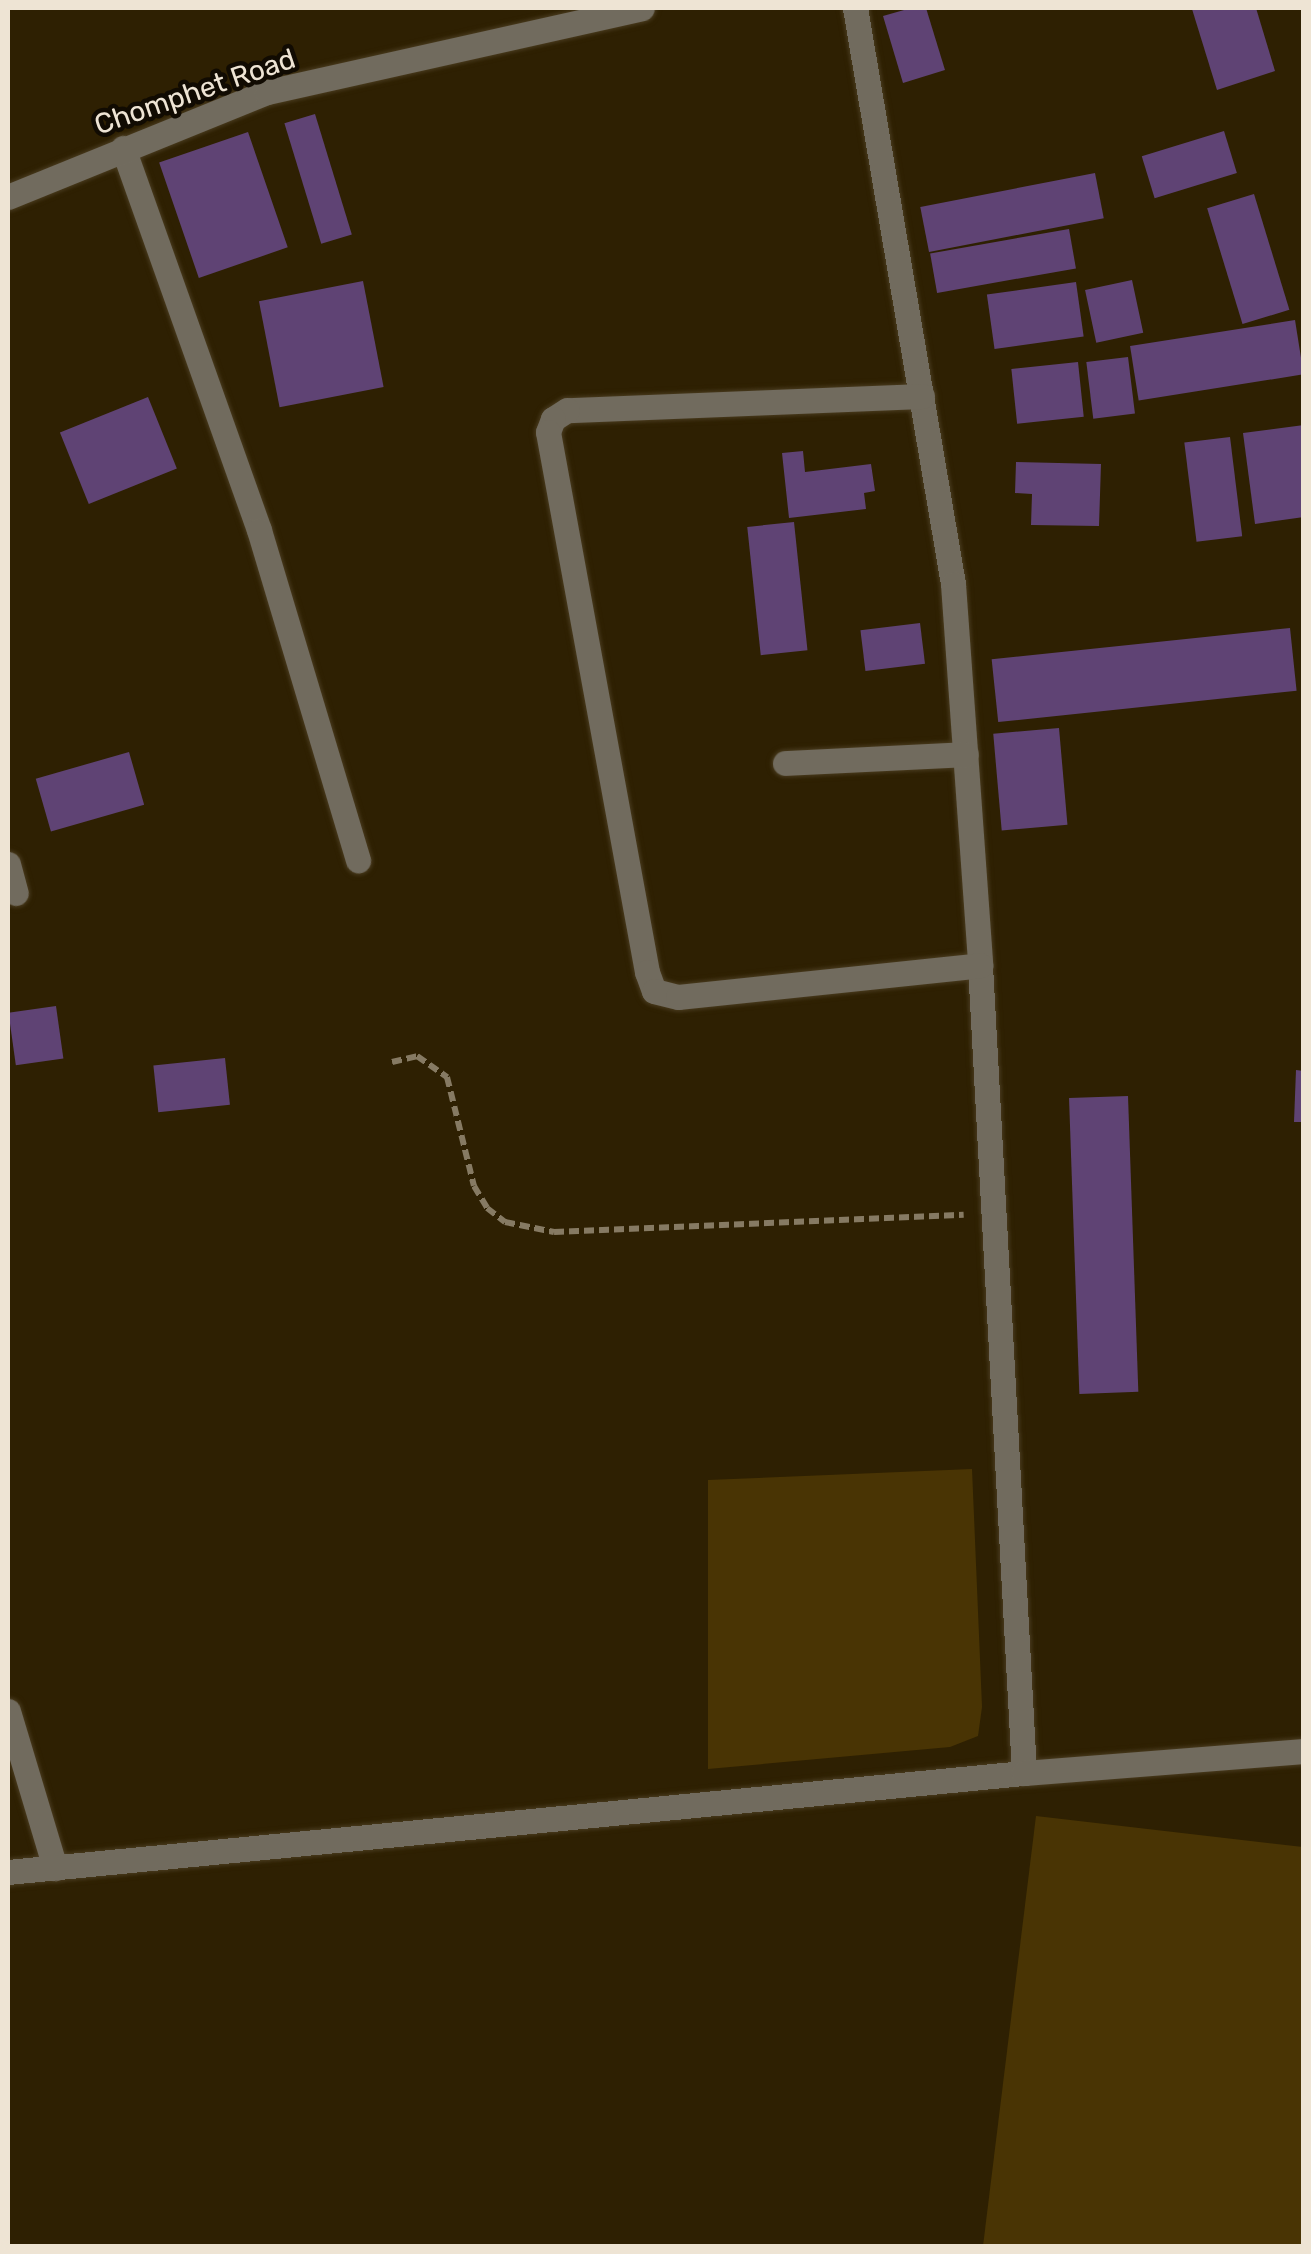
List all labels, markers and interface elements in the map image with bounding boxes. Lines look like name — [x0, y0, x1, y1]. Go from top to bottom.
street label: Chomphet Road — [90, 42, 300, 142]

